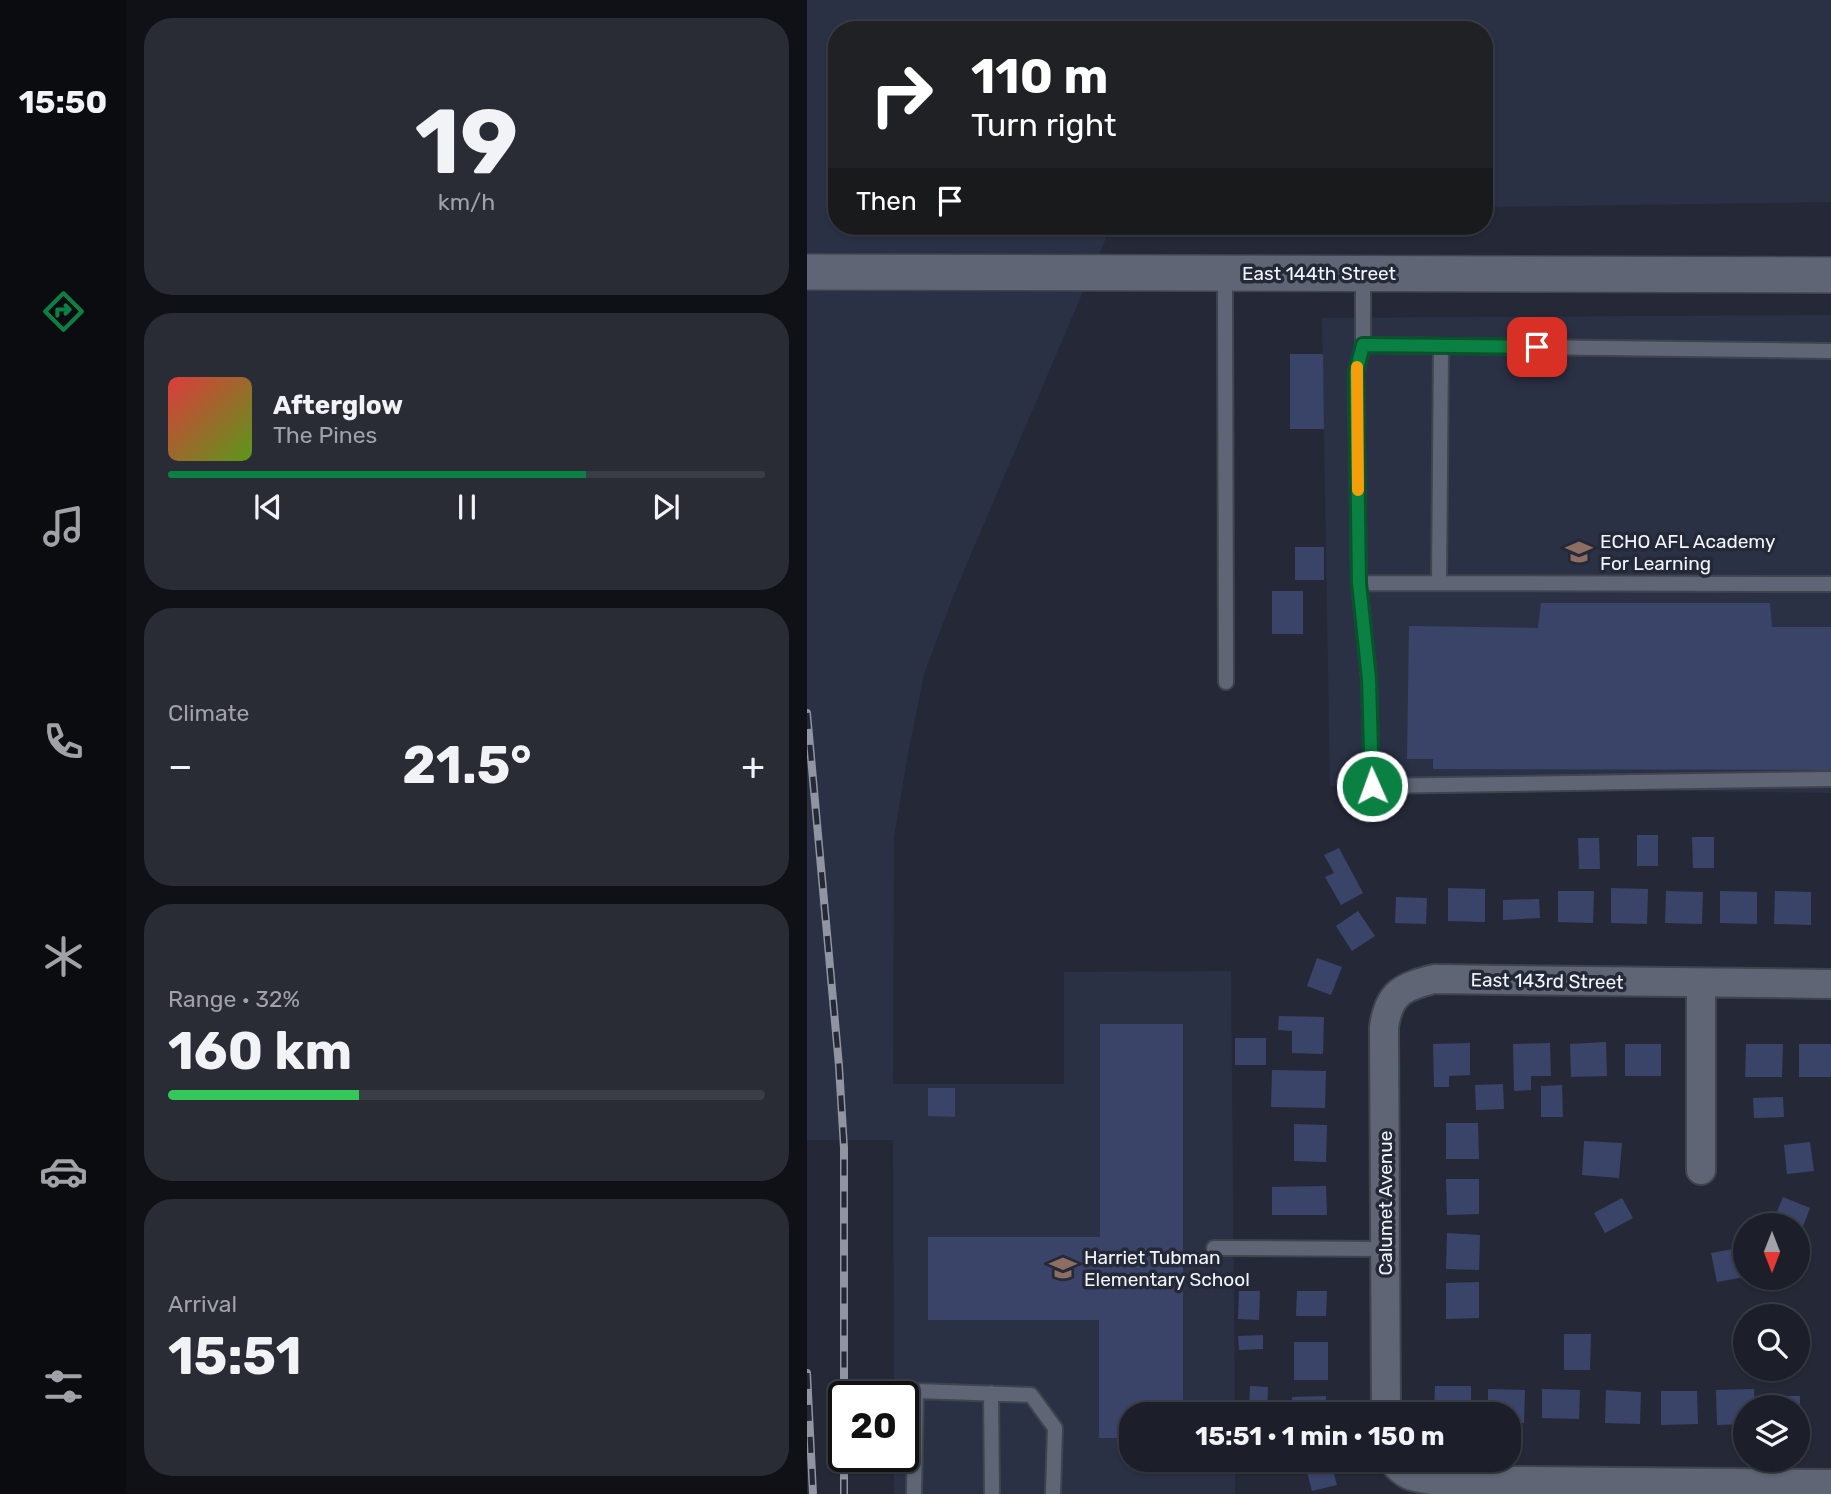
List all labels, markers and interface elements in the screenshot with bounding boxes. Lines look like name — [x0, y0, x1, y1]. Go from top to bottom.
text: 110 m — [971, 47, 1108, 105]
icon: right — [856, 49, 947, 140]
text: 15:50 — [19, 83, 107, 121]
text: 19 — [415, 88, 518, 196]
text: Turn right — [971, 106, 1116, 144]
icon: arrive — [931, 182, 969, 220]
text: Then — [856, 186, 917, 217]
text: km/h — [438, 188, 495, 216]
street label: East 144th Street — [1242, 262, 1397, 285]
icon: directions — [39, 287, 88, 336]
pin — [1507, 317, 1567, 377]
icon: arrive — [1518, 328, 1556, 366]
text: Afterglow — [273, 390, 403, 421]
text: The Pines — [273, 421, 377, 449]
icon: previous — [249, 488, 287, 526]
icon: pause — [448, 488, 486, 526]
icon: next — [647, 488, 685, 526]
icon: music — [39, 502, 88, 551]
place label: ECHO AFL Academy For Learning — [1600, 530, 1775, 575]
school or university icon: ECHO AFL Academy For Learning — [1564, 537, 1594, 567]
text: Climate — [168, 699, 249, 727]
icon: phone — [39, 717, 88, 766]
text: 21.5° — [402, 734, 532, 796]
text: − — [168, 743, 193, 789]
text: + — [741, 743, 765, 789]
position arrow — [1335, 749, 1409, 823]
icon: climate — [39, 932, 88, 981]
street label: East 143rd Street — [1470, 968, 1624, 994]
text: Range · 32% — [168, 985, 300, 1013]
text: 160 km — [168, 1020, 352, 1082]
street label: Calumet Avenue — [1374, 1131, 1397, 1275]
icon: car — [39, 1147, 88, 1196]
north arrow — [1733, 1213, 1810, 1290]
map controls — [1733, 1213, 1810, 1472]
place label: Harriet Tubman Elementary School — [1084, 1246, 1250, 1291]
school or university icon: Harriet Tubman Elementary School — [1048, 1253, 1078, 1283]
text: Arrival — [168, 1290, 237, 1318]
button: search — [1733, 1304, 1810, 1381]
text: 15:51 — [168, 1325, 302, 1387]
icon: filters — [39, 1362, 88, 1411]
speed limit sign: 20 — [828, 1381, 919, 1472]
button: layers — [1733, 1395, 1810, 1472]
text: 15:51 · 1 min · 150 m — [1195, 1421, 1445, 1452]

